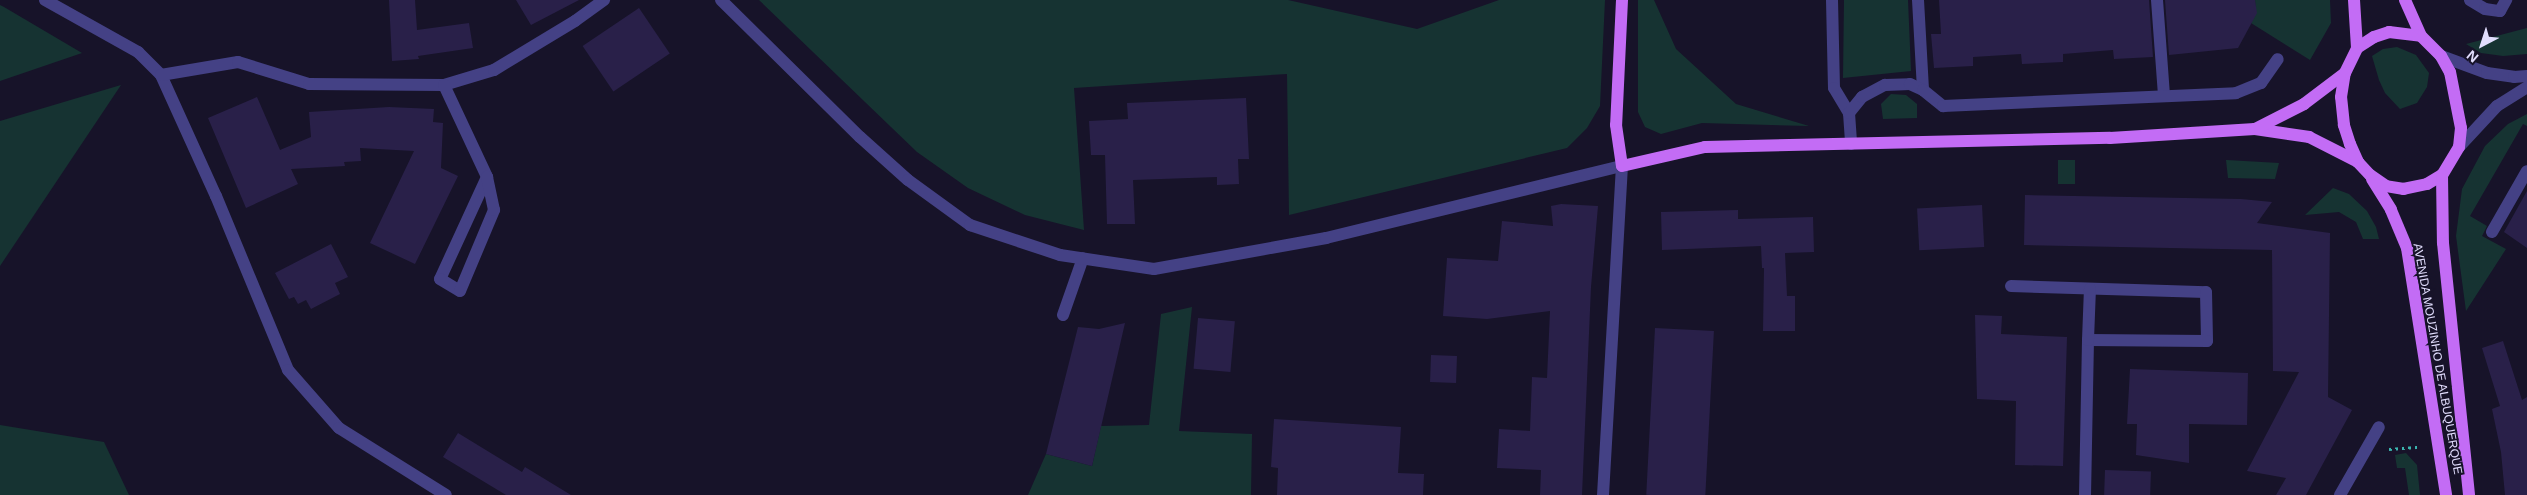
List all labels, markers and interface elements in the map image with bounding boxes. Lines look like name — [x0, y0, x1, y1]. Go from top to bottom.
north arrow — [2457, 20, 2507, 70]
text: N — [2463, 47, 2481, 66]
street label: AVENIDA MOUZINHO DE ALBUQUERQUE — [2409, 242, 2465, 476]

